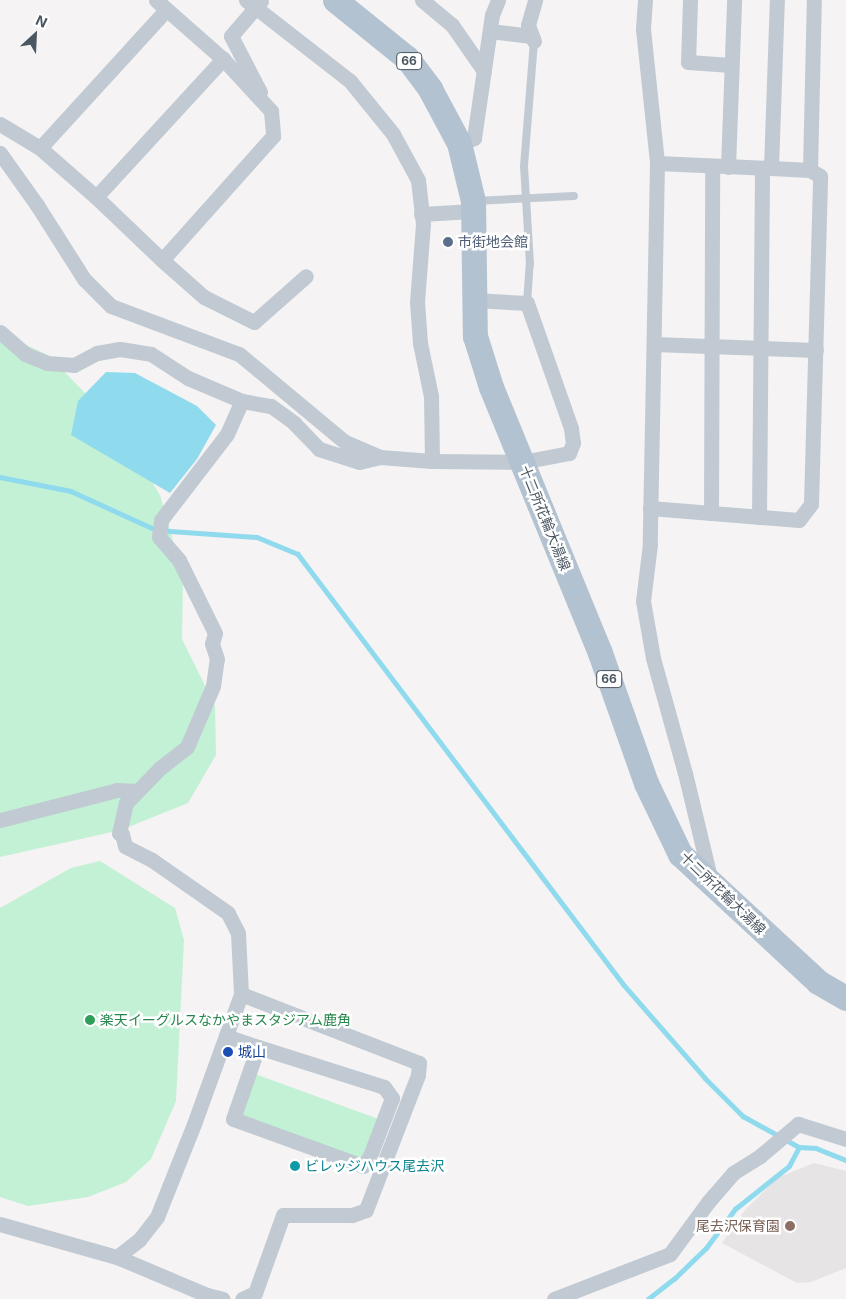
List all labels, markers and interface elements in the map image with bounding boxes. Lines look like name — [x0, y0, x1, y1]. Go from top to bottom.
north arrow — [10, 10, 60, 60]
text: N — [33, 11, 50, 31]
road number: 66 — [395, 51, 423, 70]
place label: 市街地会館 — [458, 234, 528, 250]
marker: 市街地会館 — [442, 236, 454, 248]
street label: 十二所花輪大湯線 — [516, 463, 574, 573]
road number: 66 — [595, 670, 623, 689]
street label: 十二所花輪大湯線 — [677, 848, 769, 938]
place label: 楽天イーグルスなかやまスタジアム鹿角 — [100, 1012, 352, 1028]
marker: 楽天イーグルスなかやまスタジアム鹿角 — [84, 1014, 96, 1026]
place label: 城山 — [238, 1044, 266, 1060]
marker: 城山 — [222, 1046, 234, 1058]
place label: ビレッジハウス尾去沢 — [305, 1158, 445, 1174]
marker: ビレッジハウス尾去沢 — [289, 1160, 301, 1172]
place label: 尾去沢保育園 — [696, 1218, 780, 1234]
marker: 尾去沢保育園 — [784, 1220, 796, 1232]

